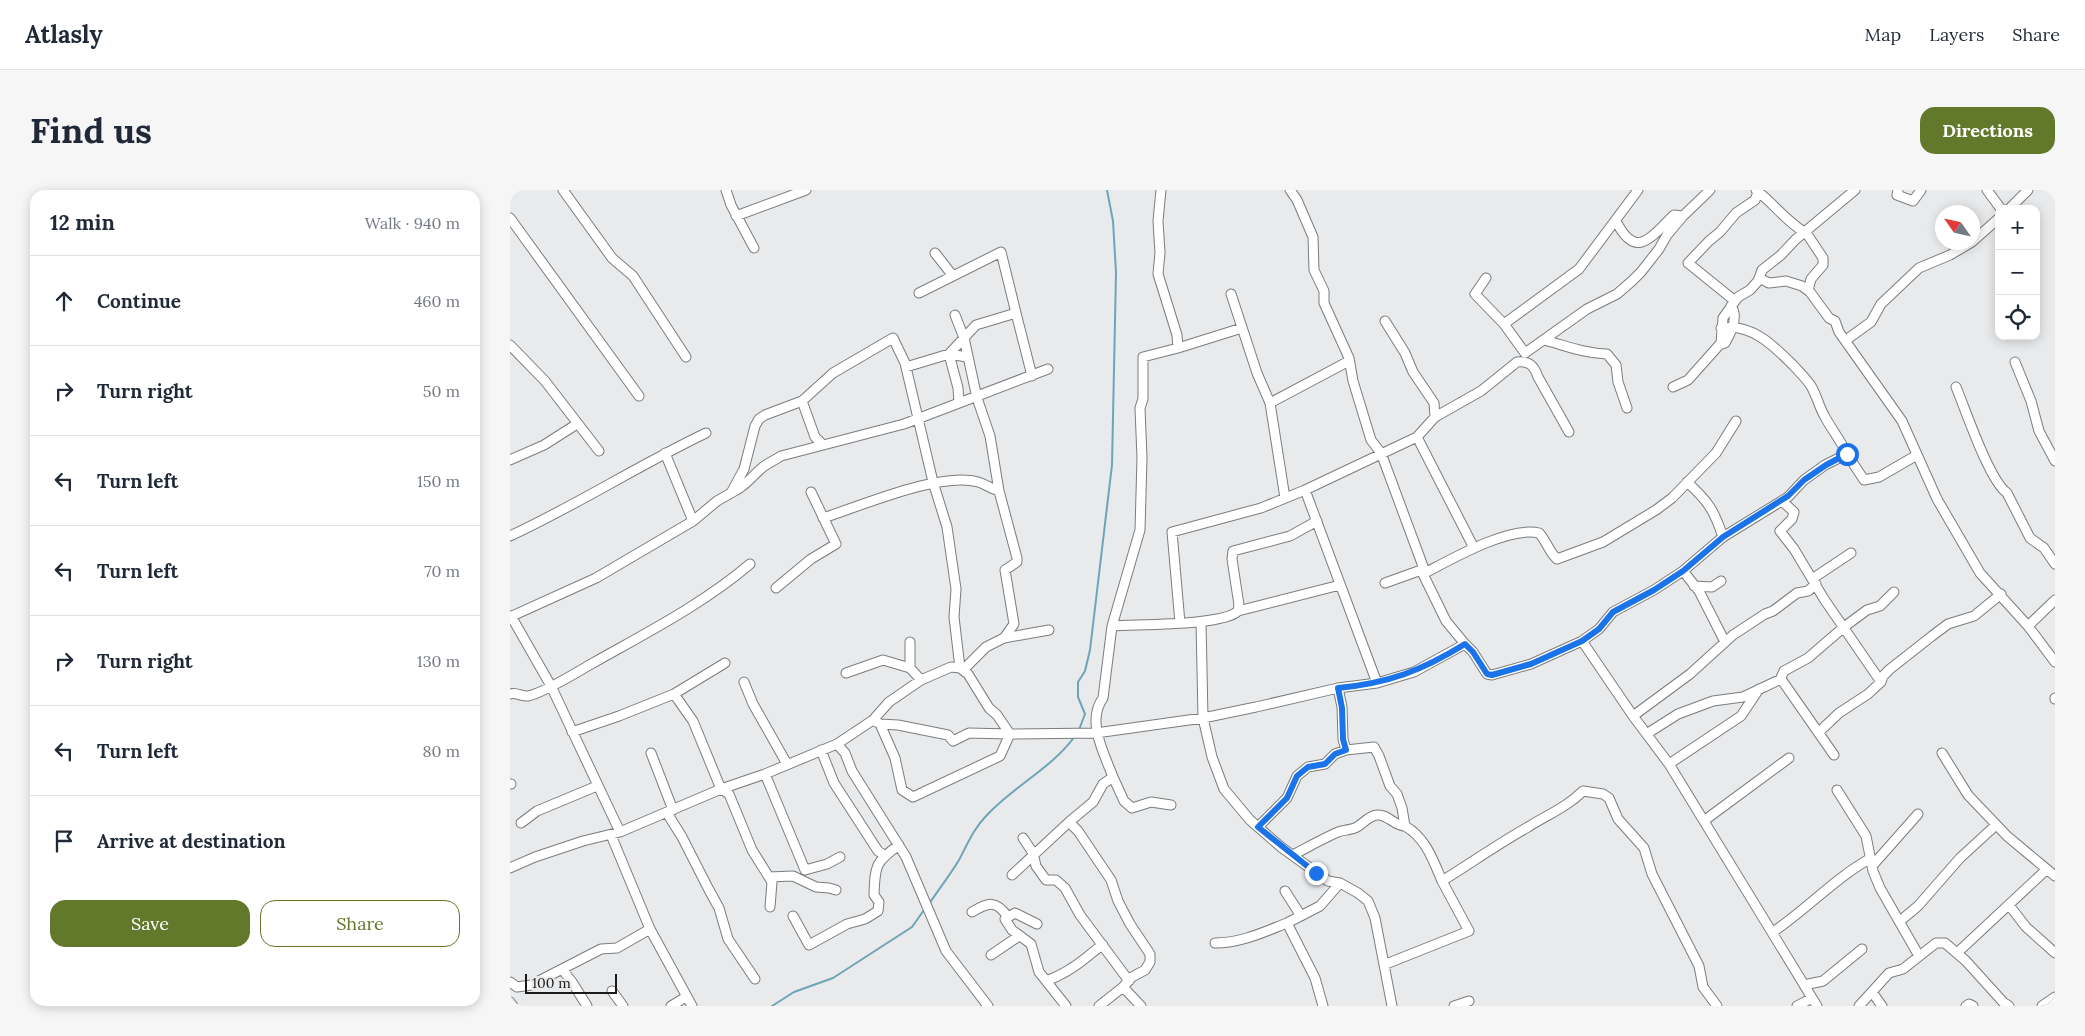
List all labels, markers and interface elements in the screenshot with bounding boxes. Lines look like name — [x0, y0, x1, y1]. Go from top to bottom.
text: Atlasly — [25, 19, 103, 50]
text: Map — [1865, 23, 1901, 46]
text: Layers — [1929, 23, 1984, 46]
text: Share — [2012, 23, 2060, 46]
button: Directions — [1920, 107, 2055, 154]
text: Find us — [30, 108, 152, 153]
north arrow — [1935, 205, 1980, 250]
map controls — [1995, 205, 2040, 340]
button: + — [1995, 205, 2040, 250]
text: 12 min — [50, 209, 115, 236]
text: Walk · 940 m — [365, 213, 460, 233]
button: − — [1995, 250, 2040, 295]
icon: ahead — [50, 287, 78, 315]
text: Continue — [97, 289, 181, 313]
text: 460 m — [414, 291, 460, 311]
button: locate — [1995, 295, 2040, 340]
icon: right — [50, 377, 78, 405]
text: Turn right — [97, 379, 193, 403]
text: 50 m — [423, 381, 460, 401]
route start — [1836, 443, 1859, 466]
icon: left — [50, 467, 78, 495]
text: Turn left — [97, 469, 178, 493]
text: 150 m — [417, 471, 460, 491]
icon: left — [50, 557, 78, 585]
text: Turn left — [97, 559, 178, 583]
text: 70 m — [424, 561, 460, 581]
icon: right — [50, 647, 78, 675]
text: Turn right — [97, 649, 193, 673]
text: 130 m — [417, 651, 460, 671]
icon: left — [50, 737, 78, 765]
text: Turn left — [97, 739, 178, 763]
text: 80 m — [423, 741, 460, 761]
icon: arrive — [50, 827, 78, 855]
text: Arrive at destination — [97, 829, 286, 853]
route end — [1305, 862, 1328, 885]
button: Save — [50, 900, 250, 947]
button: Share — [260, 900, 460, 947]
scale bar — [525, 971, 618, 994]
text: 100 m — [532, 974, 571, 992]

